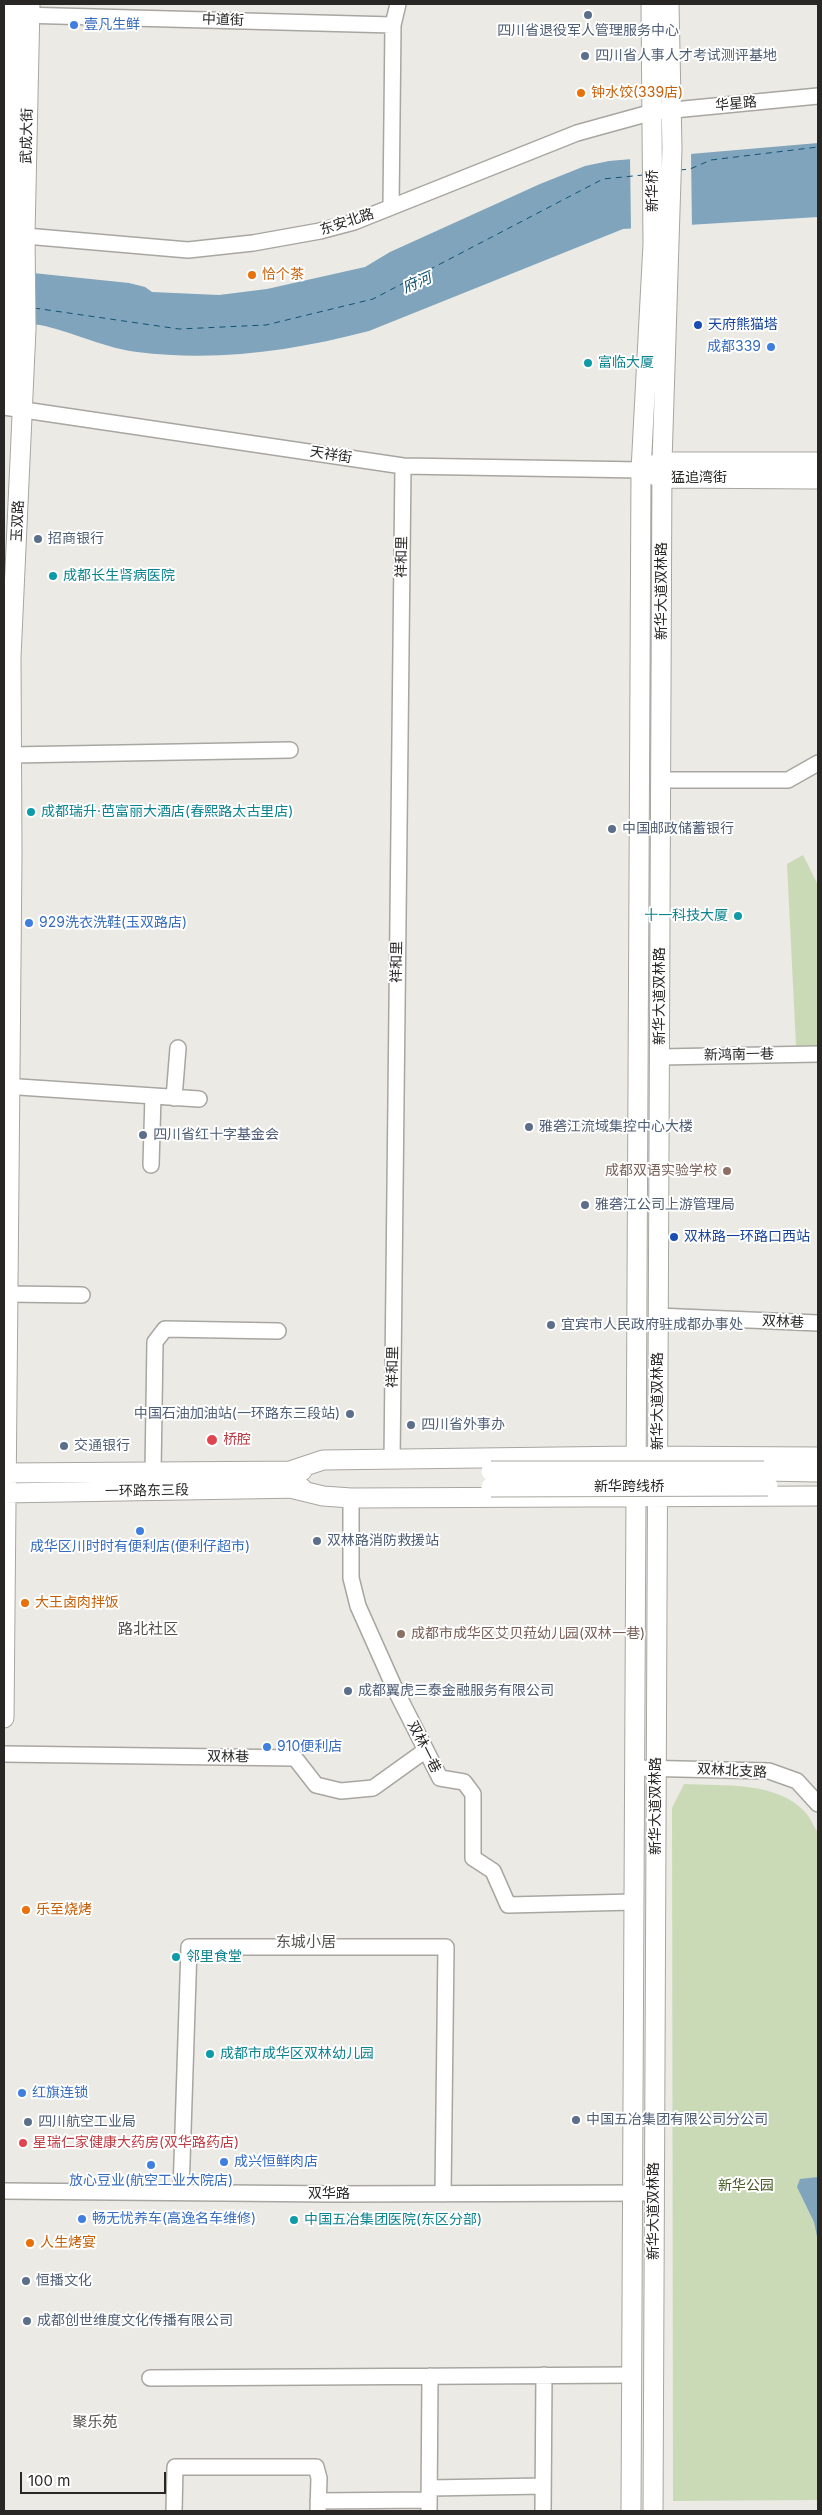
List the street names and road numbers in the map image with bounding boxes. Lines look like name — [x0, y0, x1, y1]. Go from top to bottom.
street label: 中道街 — [202, 11, 244, 29]
street label: 华星路 — [714, 94, 758, 114]
street label: 武成大街 — [18, 108, 36, 164]
street label: 新华桥 — [645, 170, 661, 212]
street label: 东安北路 — [318, 205, 376, 239]
street label: 天祥街 — [309, 443, 353, 467]
street label: 猛追湾街 — [671, 470, 727, 486]
street label: 玉双路 — [9, 500, 27, 542]
street label: 祥和里 — [393, 536, 411, 578]
street label: 新华大道双林路 — [654, 542, 670, 640]
street label: 祥和里 — [388, 941, 406, 983]
street label: 新华大道双林路 — [652, 947, 668, 1045]
street label: 新鸿南一巷 — [704, 1046, 774, 1064]
street label: 双林巷 — [762, 1313, 804, 1331]
street label: 祥和里 — [384, 1346, 402, 1388]
street label: 新华大道双林路 — [650, 1352, 666, 1450]
street label: 新华跨线桥 — [594, 1479, 664, 1495]
street label: 一环路东三段 — [105, 1482, 189, 1500]
street label: 双林一巷 — [404, 1718, 444, 1776]
street label: 双林巷 — [207, 1748, 249, 1766]
street label: 新华大道双林路 — [648, 1757, 664, 1855]
street label: 双林北支路 — [697, 1761, 767, 1781]
street label: 新华大道双林路 — [646, 2162, 662, 2260]
street label: 双华路 — [308, 2186, 350, 2202]

